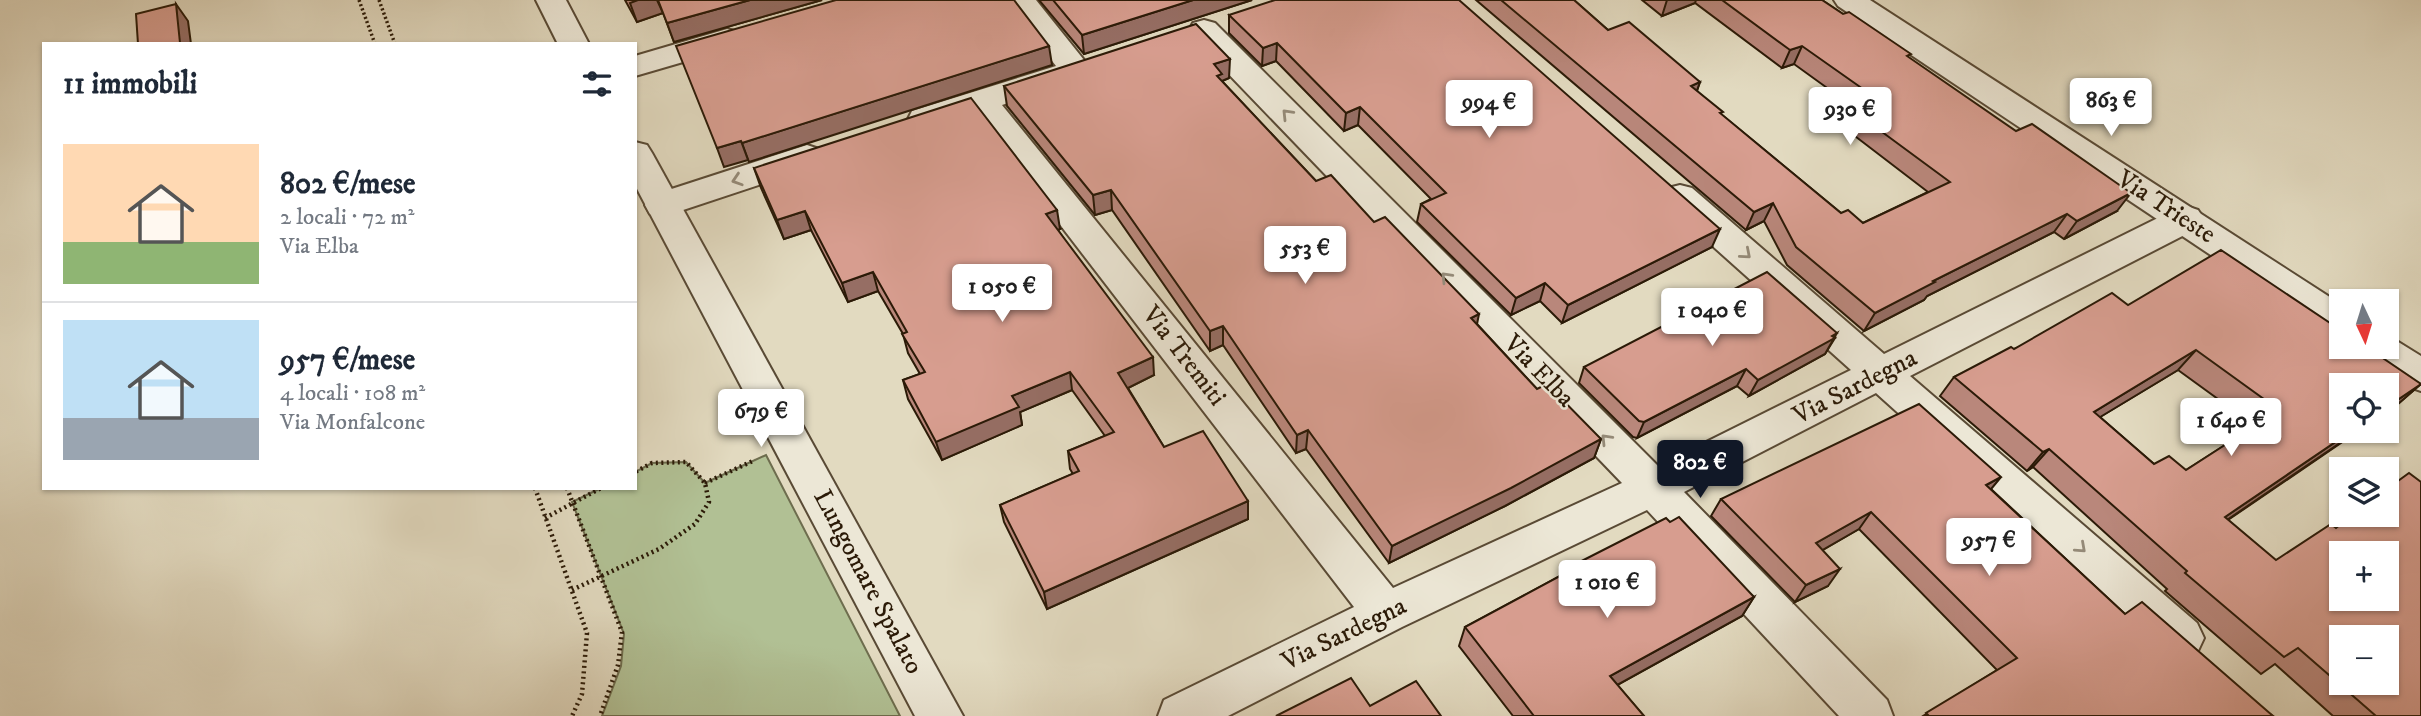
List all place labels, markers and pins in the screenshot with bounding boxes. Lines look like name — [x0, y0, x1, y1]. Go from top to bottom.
pin: 863 € — [2062, 78, 2160, 138]
pin: 994 € — [1440, 80, 1538, 140]
pin: 930 € — [1801, 88, 1899, 147]
pin: 553 € — [1256, 226, 1354, 286]
pin: 1 050 € — [937, 264, 1067, 324]
pin: 1 040 € — [1647, 288, 1777, 348]
pin: 679 € — [712, 390, 810, 449]
pin: 1 640 € — [2166, 398, 2296, 458]
pin: 802 € — [1651, 440, 1749, 500]
pin: 957 € — [1940, 518, 2038, 578]
pin: 1 010 € — [1542, 560, 1672, 620]

